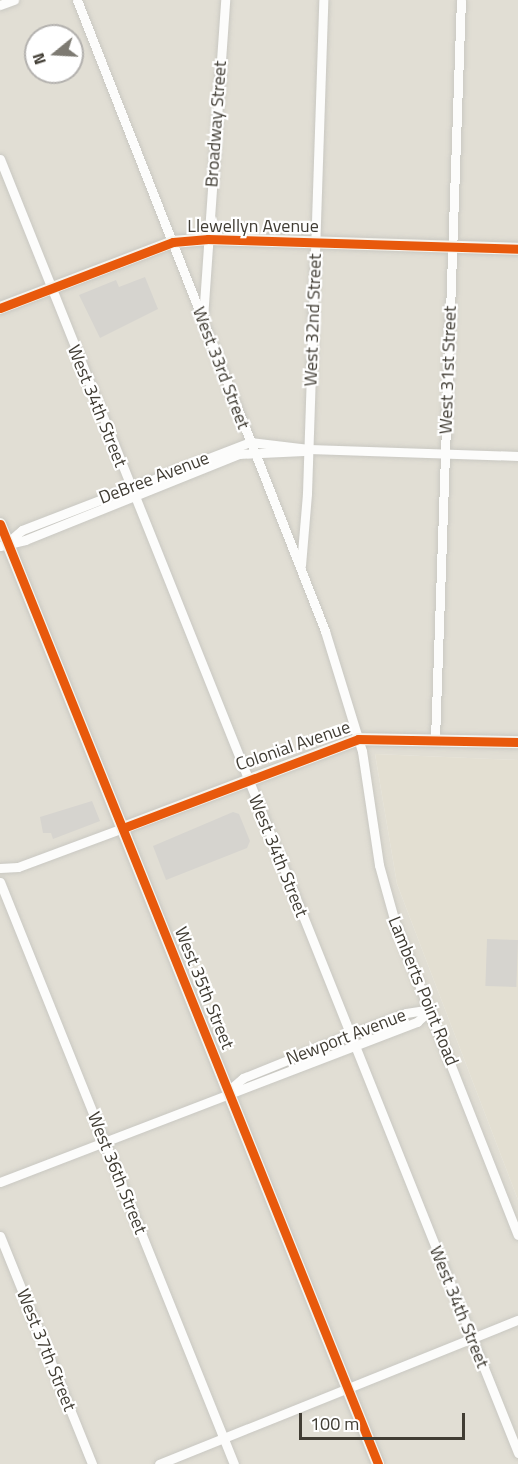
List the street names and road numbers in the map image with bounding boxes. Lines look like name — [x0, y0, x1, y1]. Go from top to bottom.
street label: Broadway Street — [201, 60, 231, 188]
street label: Llewellyn Avenue — [187, 215, 319, 237]
street label: West 32nd Street — [300, 253, 326, 387]
street label: West 33rd Street — [188, 304, 254, 432]
street label: West 31st Street — [435, 305, 461, 435]
street label: West 34th Street — [63, 342, 131, 470]
street label: DeBree Avenue — [96, 447, 212, 509]
street label: Colonial Avenue — [233, 716, 353, 776]
street label: West 34th Street — [244, 792, 312, 920]
street label: Lamberts Point Road — [383, 913, 463, 1069]
street label: West 35th Street — [170, 924, 238, 1052]
street label: Newport Avenue — [283, 1004, 409, 1070]
street label: West 36th Street — [83, 1109, 151, 1237]
street label: West 34th Street — [425, 1243, 493, 1371]
street label: West 37th Street — [12, 1286, 80, 1414]

